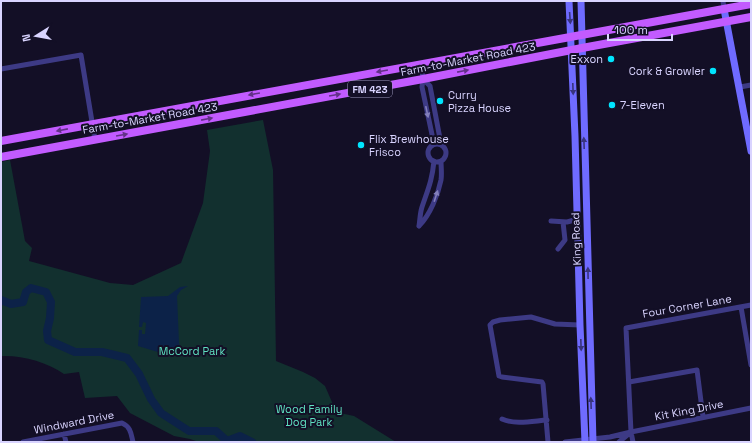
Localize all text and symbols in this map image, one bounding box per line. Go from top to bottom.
one-way arrow [566,12,573,24]
north arrow [16,16,56,56]
scale bar [608,16,672,42]
text: 100 m [614,22,648,38]
text: N [19,33,34,43]
street label: Farm-to-Market Road 423 [399,39,537,79]
place label: Exxon [571,52,603,66]
marker: Exxon [606,54,616,64]
place label: Cork & Growler [629,64,705,78]
marker: Cork & Growler [708,66,718,76]
one-way arrow [376,68,388,74]
one-way arrow [457,68,469,74]
road number: FM 423 [348,81,392,97]
one-way arrow [569,83,576,95]
place label: Curry Pizza House [448,88,511,115]
one-way arrow [248,92,261,98]
one-way arrow [329,92,341,98]
marker: Curry Pizza House [435,96,445,106]
place label: 7-Eleven [620,98,665,112]
street label: Farm-to-Market Road 423 [81,99,219,137]
marker: 7-Eleven [607,100,617,110]
one-way arrow [425,105,431,118]
one-way arrow [201,116,213,122]
one-way arrow [55,127,68,133]
one-way arrow [116,131,128,137]
place label: Flix Brewhouse Frisco [369,132,449,159]
one-way arrow [581,136,587,149]
marker: Flix Brewhouse Frisco [356,140,366,150]
one-way arrow [433,189,439,201]
street label: King Road [568,212,584,266]
one-way arrow [585,266,591,279]
street label: Four Corner Lane [641,291,733,321]
one-way arrow [577,339,584,351]
park label: McCord Park [159,344,225,358]
one-way arrow [588,396,594,409]
street label: Kit King Drive [653,396,725,424]
park label: Wood Family Dog Park [276,402,342,429]
street label: Windward Drive [33,407,115,437]

